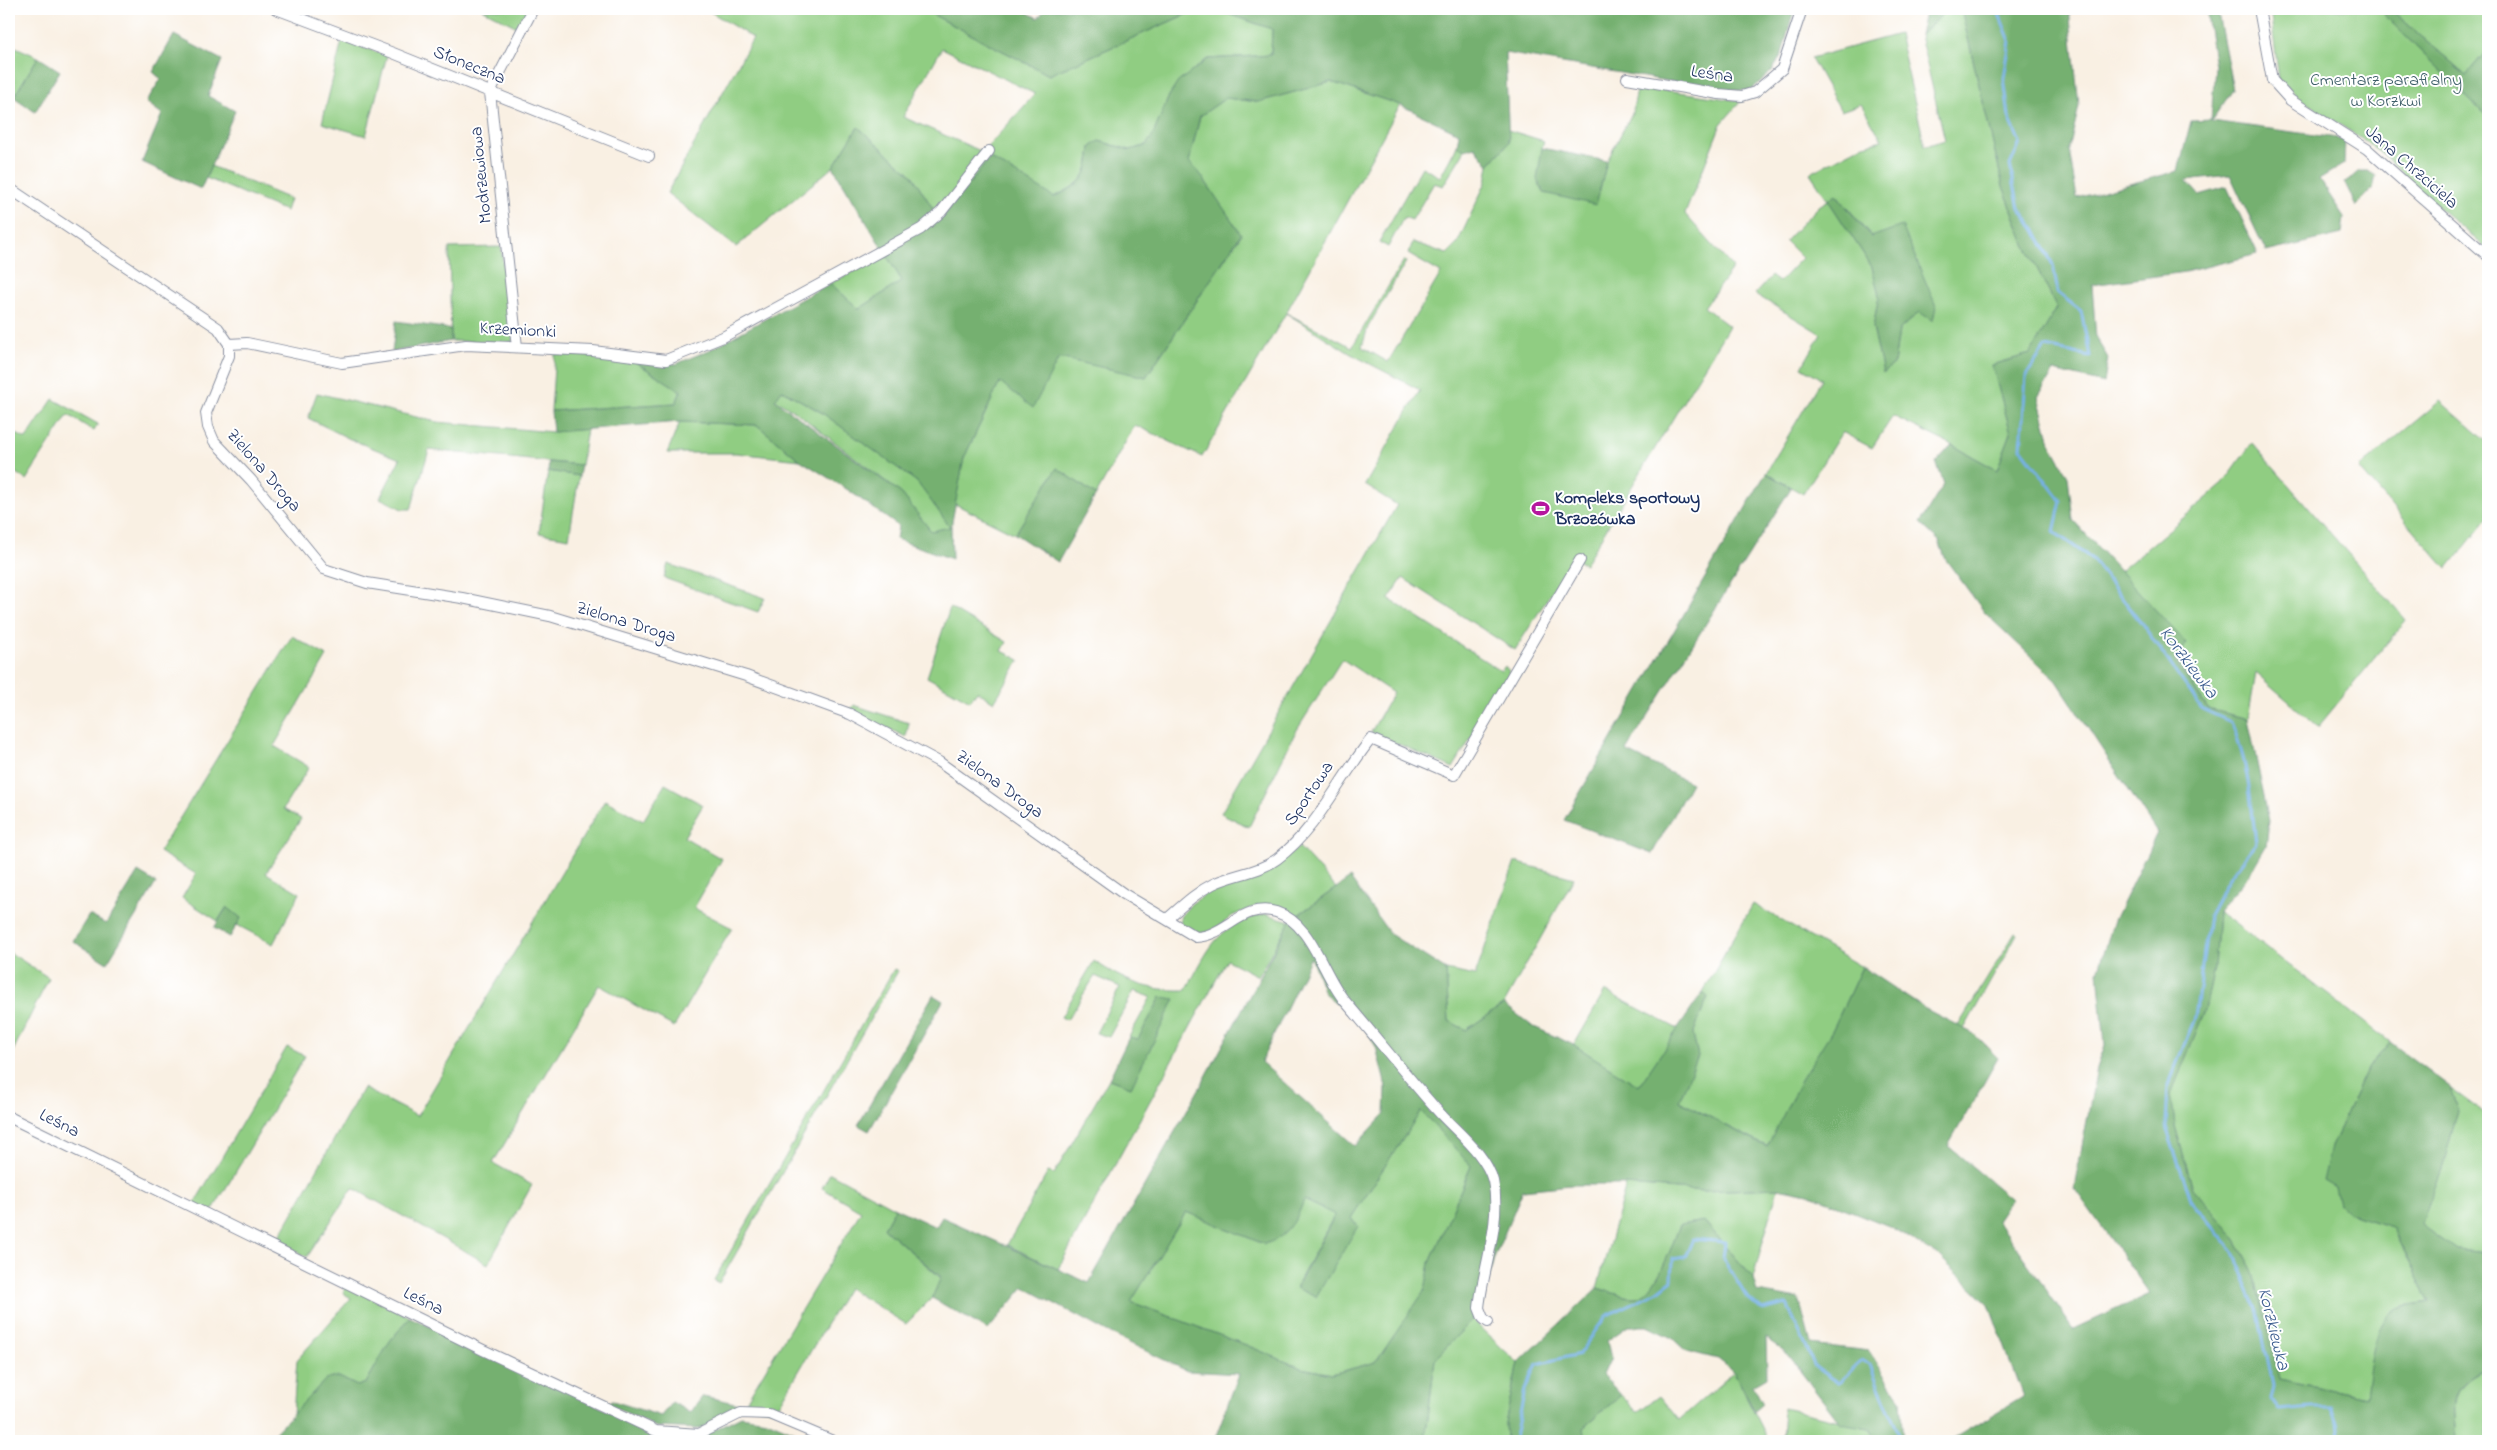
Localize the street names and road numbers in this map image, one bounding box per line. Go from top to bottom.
street label: Słoneczna [429,40,509,92]
street label: Leśna [1689,59,1735,91]
street label: Jana Chrzciciela [2359,120,2463,216]
street label: Modrzewiowa [464,125,500,225]
street label: Krzemionki [479,316,557,346]
street label: Zielona Droga [219,424,307,519]
street label: Zielona Droga [573,596,679,651]
street label: Zielona Droga [949,744,1048,827]
street label: Sportowa [1279,756,1341,832]
street label: Leśna [34,1103,84,1145]
street label: Leśna [398,1281,448,1323]

